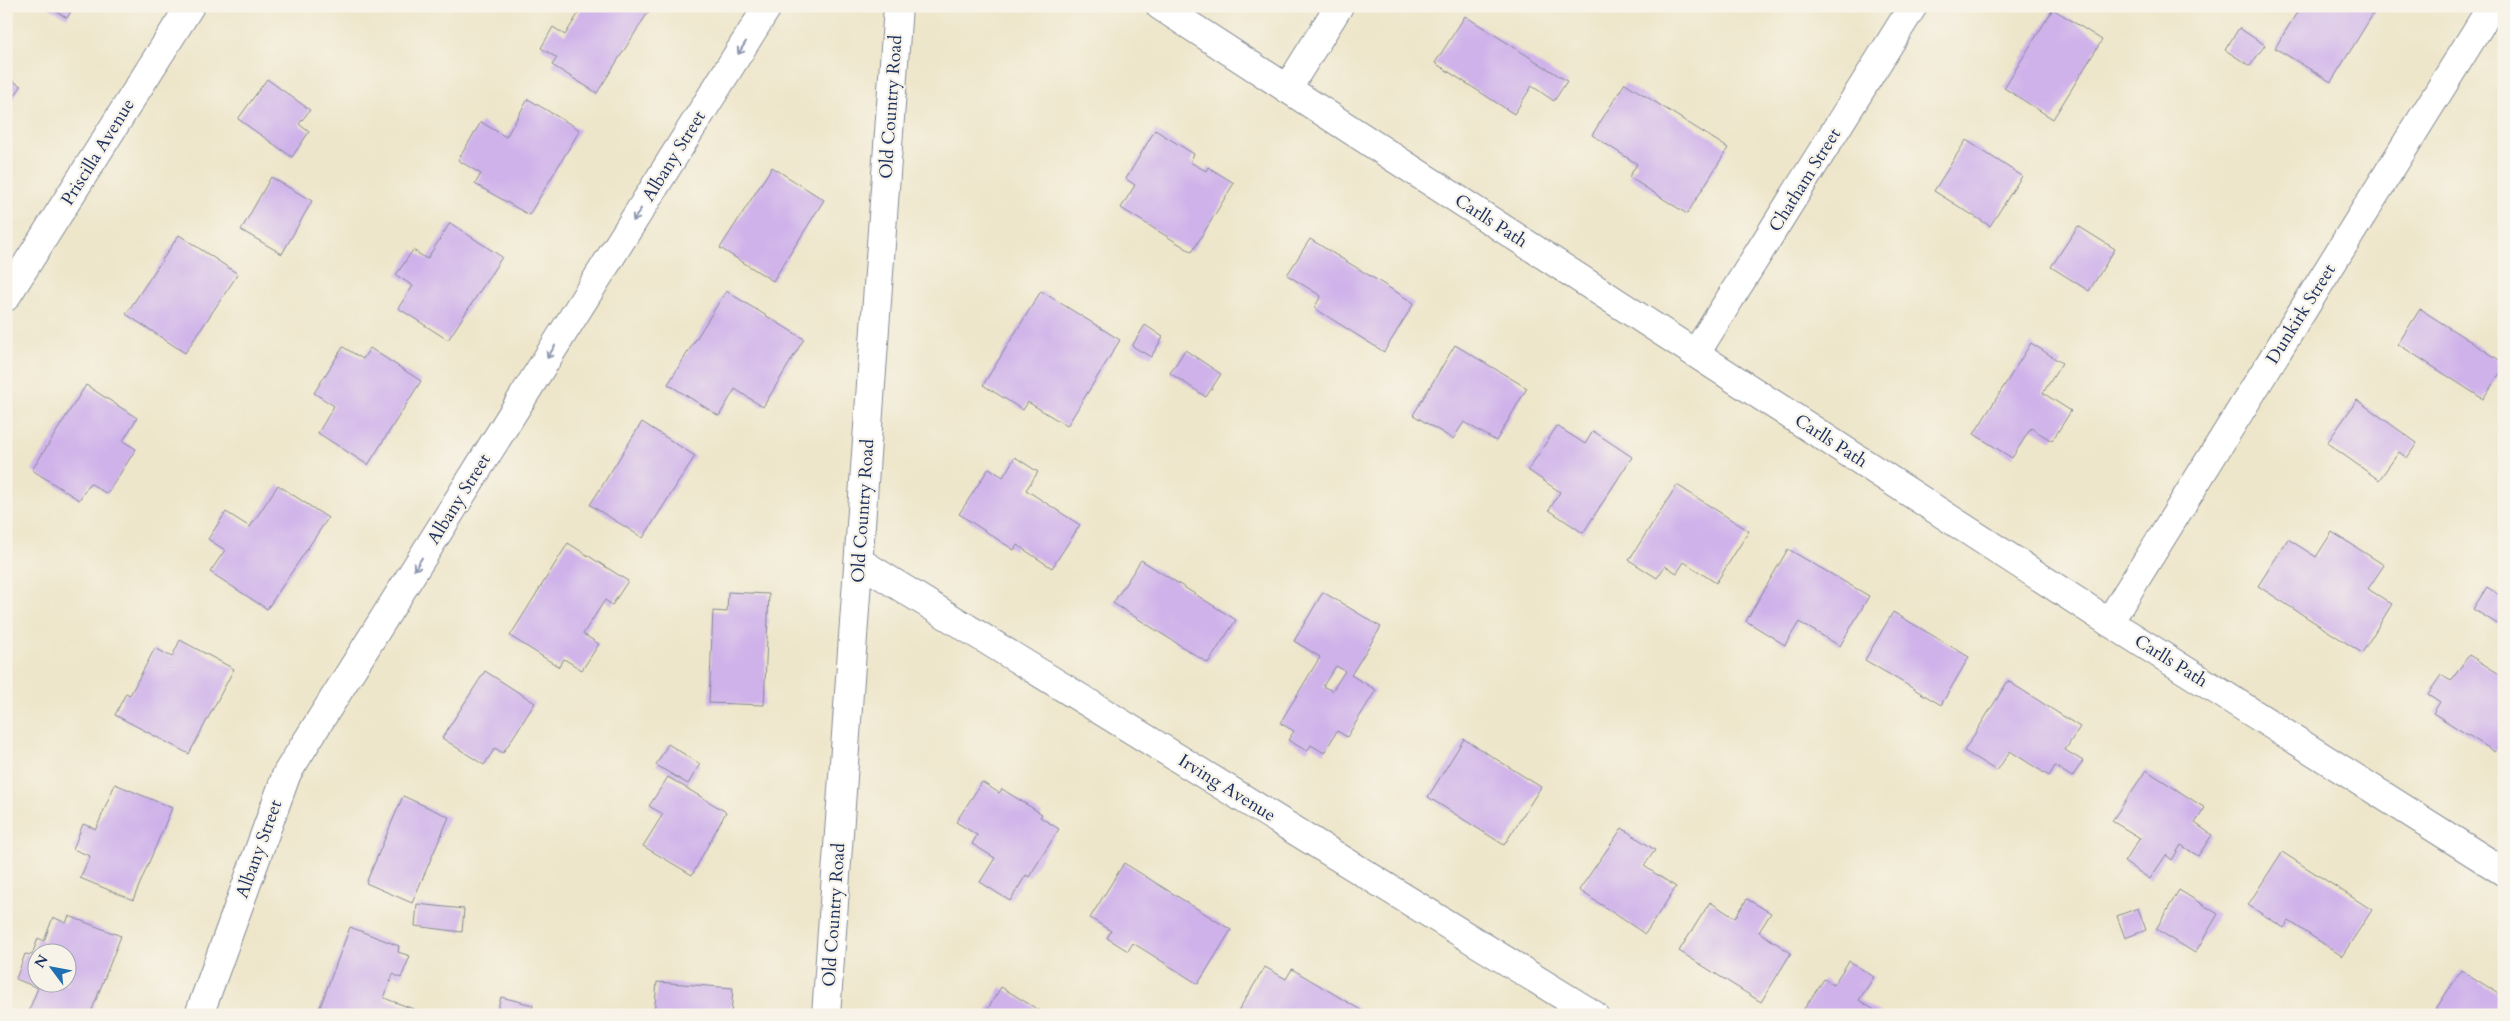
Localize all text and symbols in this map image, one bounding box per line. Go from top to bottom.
street label: Old Country Road [873,34,909,180]
one-way arrow [737,40,747,54]
street label: Priscilla Avenue [55,94,141,210]
street label: Albany Street [636,106,712,206]
street label: Chatham Street [1763,123,1847,237]
street label: Carlls Path [1450,188,1532,254]
one-way arrow [632,207,642,221]
street label: Dunkirk Street [2260,259,2342,369]
one-way arrow [545,345,555,359]
street label: Carlls Path [1790,408,1872,474]
street label: Old Country Road [845,438,881,584]
street label: Albany Street [421,449,497,549]
one-way arrow [412,557,422,571]
street label: Carlls Path [2130,629,2213,693]
street label: Irving Avenue [1174,748,1280,828]
street label: Albany Street [230,796,288,902]
street label: Old Country Road [816,842,852,988]
north arrow [28,944,78,994]
text: N [30,951,53,972]

